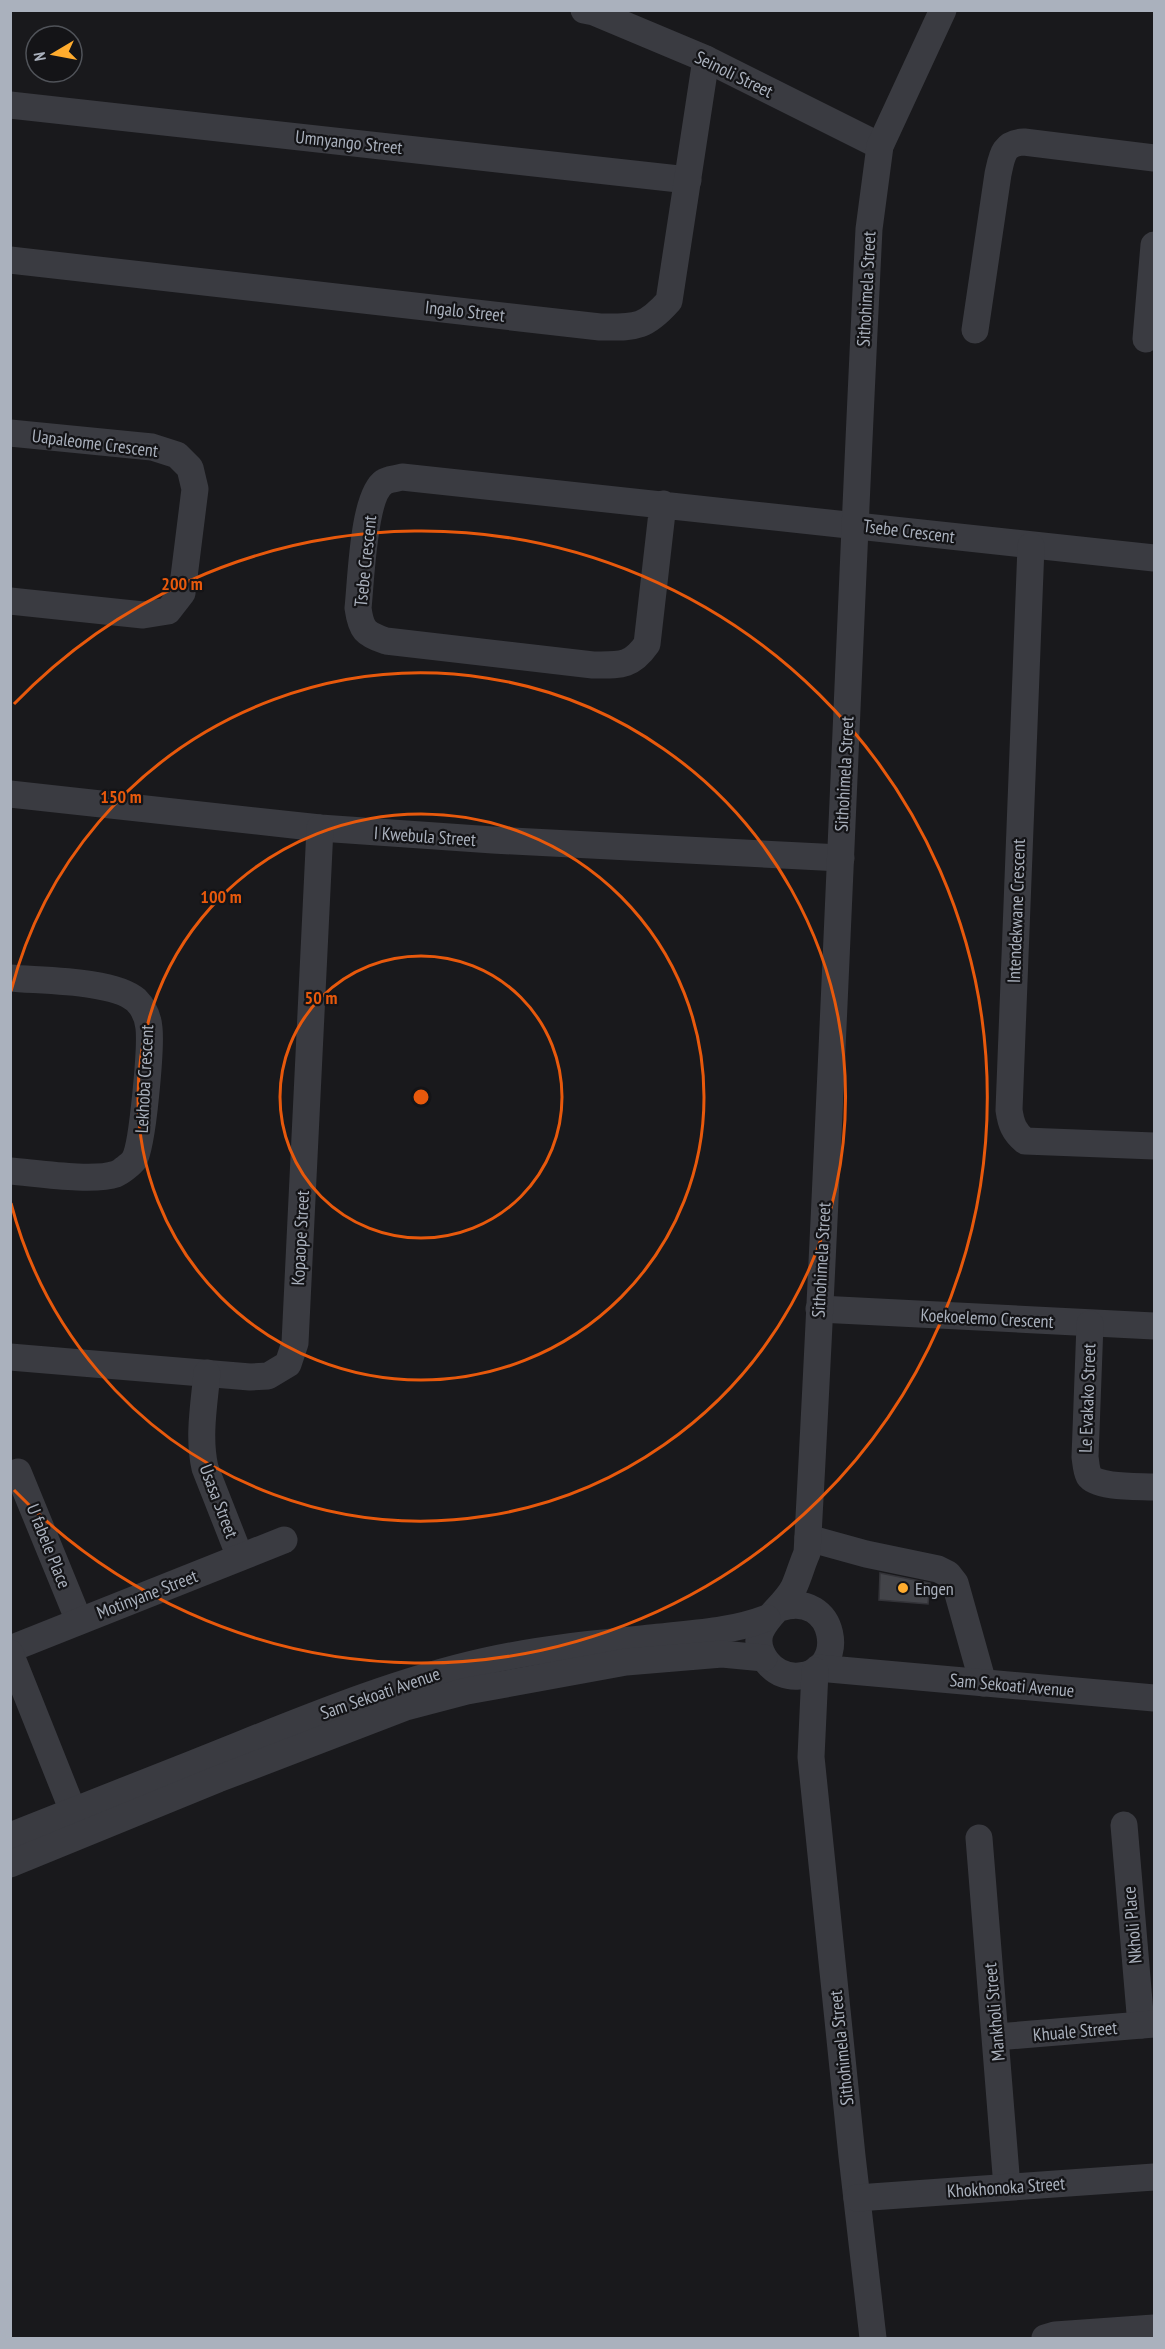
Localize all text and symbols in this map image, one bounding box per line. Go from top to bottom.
north arrow [24,24,84,84]
street label: Seinoli Street [691,45,777,103]
text: N [29,51,50,63]
street label: Umnyango Street [294,125,404,159]
street label: Sithohimela Street [851,231,881,347]
street label: Ingalo Street [424,295,506,327]
street label: Uapaleome Crescent [31,424,159,462]
street label: Tsebe Crescent [349,514,381,608]
street label: Tsebe Crescent [862,514,956,548]
text: 200 m [161,572,203,595]
street label: Sithohimela Street [829,716,859,832]
text: 150 m [100,785,142,808]
street label: I Kwebula Street [373,821,477,851]
street label: Intendekwane Crescent [1002,838,1030,983]
text: 100 m [200,885,242,908]
text: 50 m [305,986,337,1009]
street label: Lekhoba Crescent [130,1024,158,1134]
centre of rings [411,1087,431,1107]
street label: Kopaope Street [286,1190,314,1286]
street label: Sithohimela Street [806,1202,836,1318]
street label: Koekoelemo Crescent [920,1303,1054,1333]
street label: Le Evakako Street [1074,1343,1100,1453]
street label: Usasa Street [194,1461,244,1541]
street label: U fabele Place [22,1501,76,1591]
street label: Motinyane Street [93,1564,201,1624]
place label: Engen [915,1577,954,1600]
marker: Engen [896,1581,910,1595]
street label: Sam Sekoati Avenue [317,1662,443,1724]
street label: Sam Sekoati Avenue [949,1668,1075,1702]
street label: Nkholi Place [1117,1885,1147,1965]
street label: Mankholi Street [978,1962,1010,2062]
street label: Sithohimela Street [824,1989,858,2107]
street label: Khuale Street [1032,2016,1118,2046]
street label: Khokhonoka Street [946,2171,1066,2203]

